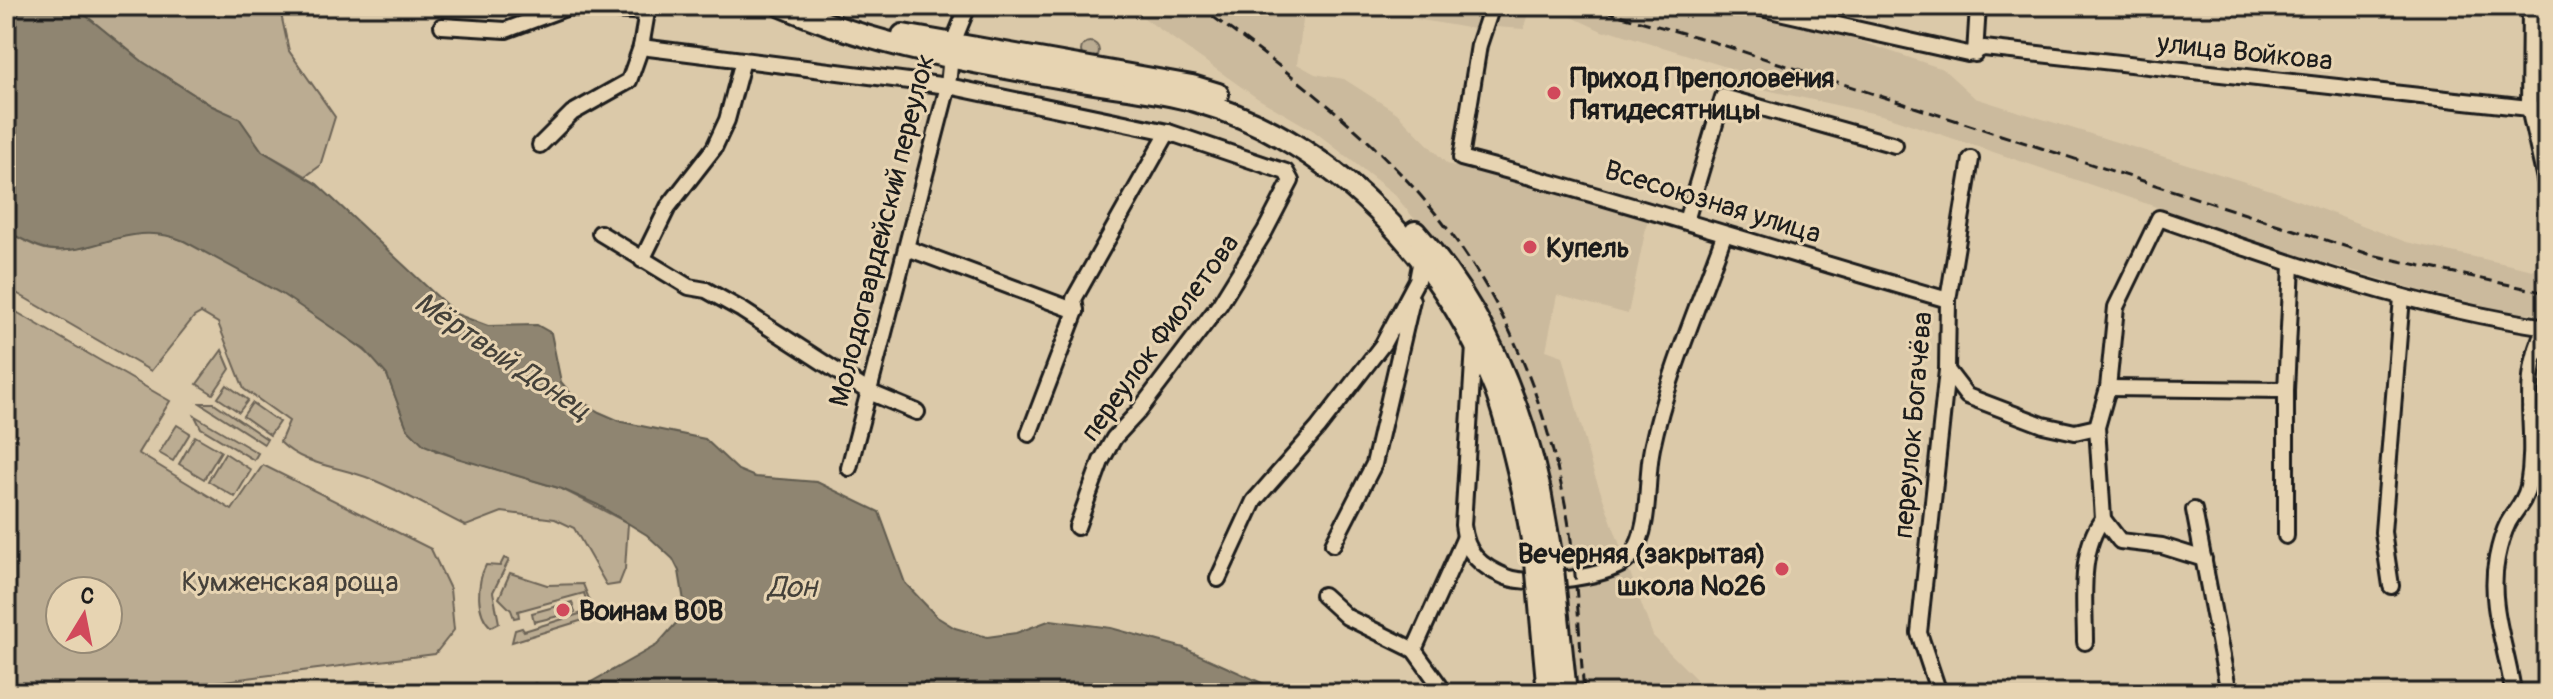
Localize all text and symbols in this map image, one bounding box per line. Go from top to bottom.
street label: улица Войкова [2154,26,2334,79]
street label: Молодогвардейский переулок [822,50,943,410]
place label: Приход Преполовения Пятидесятницы [1570,61,1834,128]
marker: Приход Преполовения Пятидесятницы [1545,84,1563,102]
street label: Всесоюзная улица [1600,153,1825,252]
street label: переулок Фиолетова [1073,227,1247,448]
place label: Купель [1546,231,1630,266]
marker: Купель [1521,238,1539,256]
water label: Мёртвый Донец [408,284,598,429]
street label: переулок Богачёва [1886,310,1941,540]
place label: Вечерняя (закрытая) школа №26 [1518,537,1766,604]
marker: Вечерняя (закрытая) школа №26 [1773,560,1791,578]
park label: Кумженская роща [181,565,399,600]
water label: Дон [765,569,820,606]
north arrow [44,575,124,655]
text: С [78,581,97,611]
place label: Воинам ВОВ [579,594,723,629]
marker: Воинам ВОВ [554,601,572,619]

